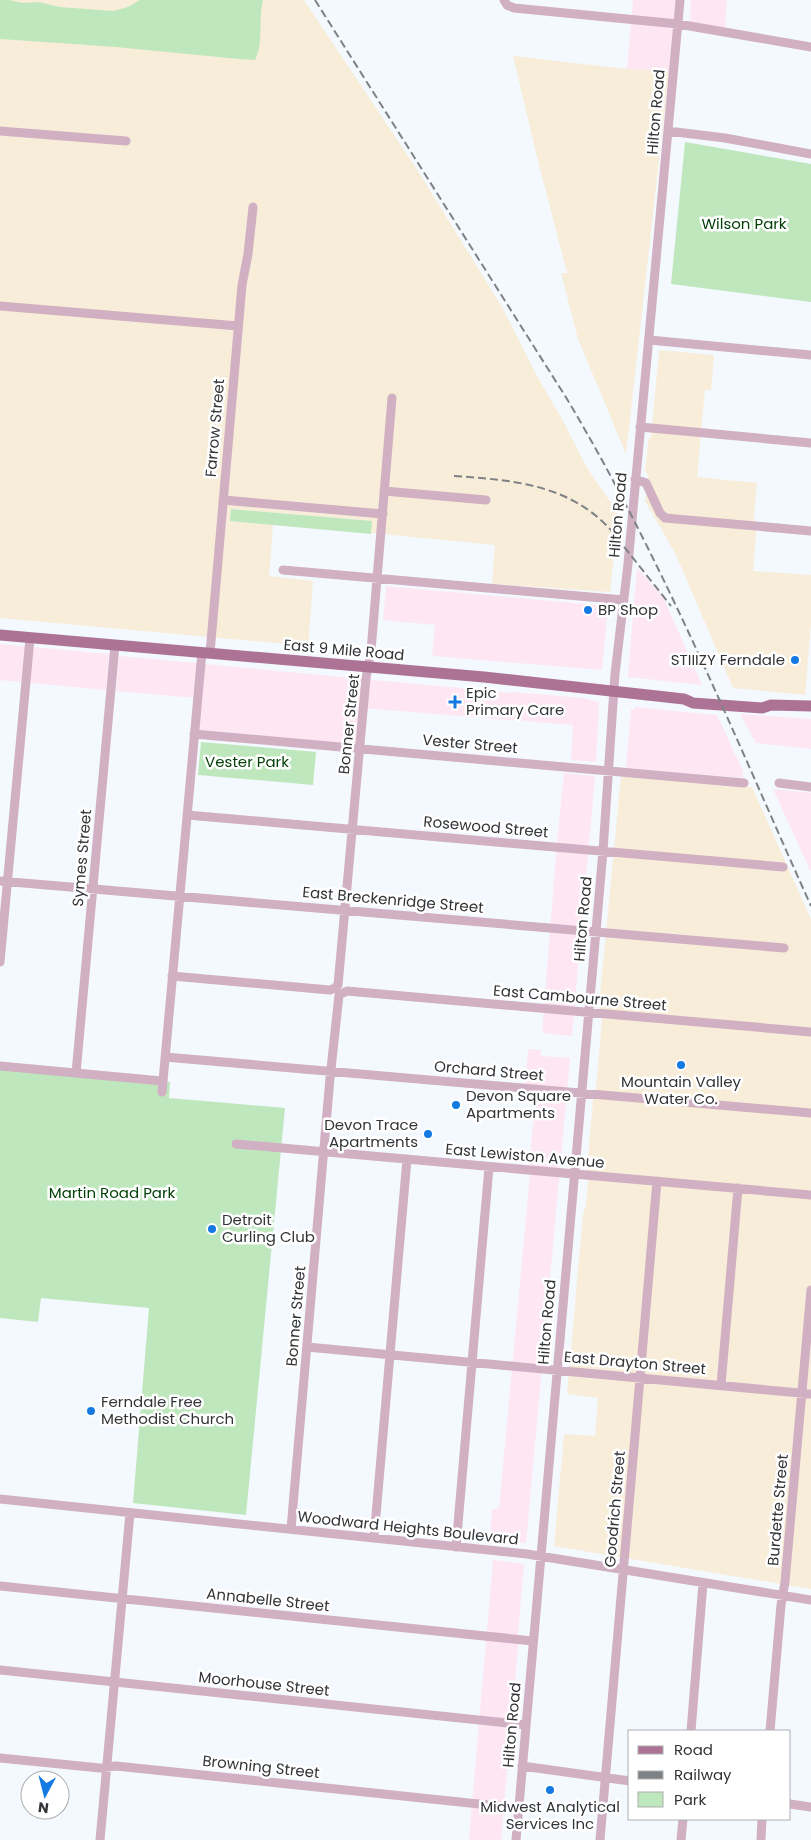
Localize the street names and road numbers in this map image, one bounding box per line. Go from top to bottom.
street label: Hilton Road [641,68,670,155]
street label: Farrow Street [200,378,229,478]
street label: Hilton Road [603,471,632,558]
street label: East 9 Mile Road [283,634,405,665]
street label: Bonner Street [333,673,364,775]
street label: Vester Street [422,729,519,758]
street label: Symes Street [67,808,96,908]
street label: Rosewood Street [423,811,549,842]
street label: Hilton Road [568,875,597,962]
street label: East Breckenridge Street [302,881,484,918]
street label: East Cambourne Street [492,979,668,1016]
street label: Orchard Street [433,1055,545,1086]
street label: East Lewiston Avenue [445,1138,606,1173]
street label: Bonner Street [281,1265,310,1367]
street label: Hilton Road [532,1278,561,1365]
street label: East Drayton Street [563,1346,707,1379]
street label: Goodrich Street [599,1450,630,1568]
street label: Burdette Street [762,1453,793,1567]
street label: Woodward Heights Boulevard [296,1505,520,1550]
street label: Annabelle Street [206,1583,331,1616]
street label: Moorhouse Street [198,1666,331,1701]
street label: Hilton Road [497,1681,526,1768]
street label: Browning Street [201,1750,321,1783]

